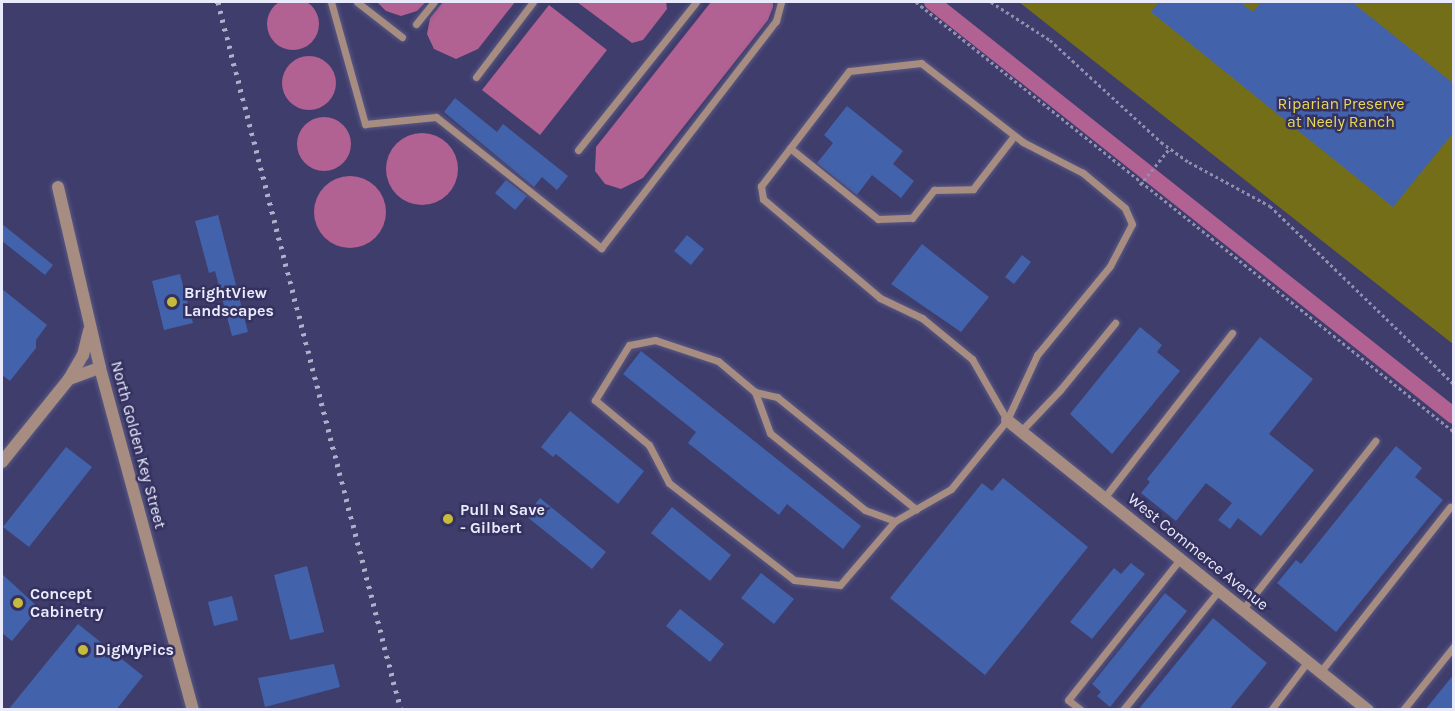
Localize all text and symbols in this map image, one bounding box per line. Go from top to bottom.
park label: Riparian Preserve at Neely Ranch [1277,94,1405,132]
place label: BrightView Landscapes [184,283,274,321]
marker: BrightView Landscapes [165,295,179,309]
street label: North Golden Key Street [106,359,170,531]
street label: West Commerce Avenue [1124,489,1272,615]
place label: Pull N Save - Gilbert [460,500,545,538]
marker: Pull N Save - Gilbert [441,512,455,526]
place label: Concept Cabinetry [30,584,104,622]
marker: Concept Cabinetry [11,596,25,610]
place label: DigMyPics [95,640,174,660]
marker: DigMyPics [76,643,90,657]

